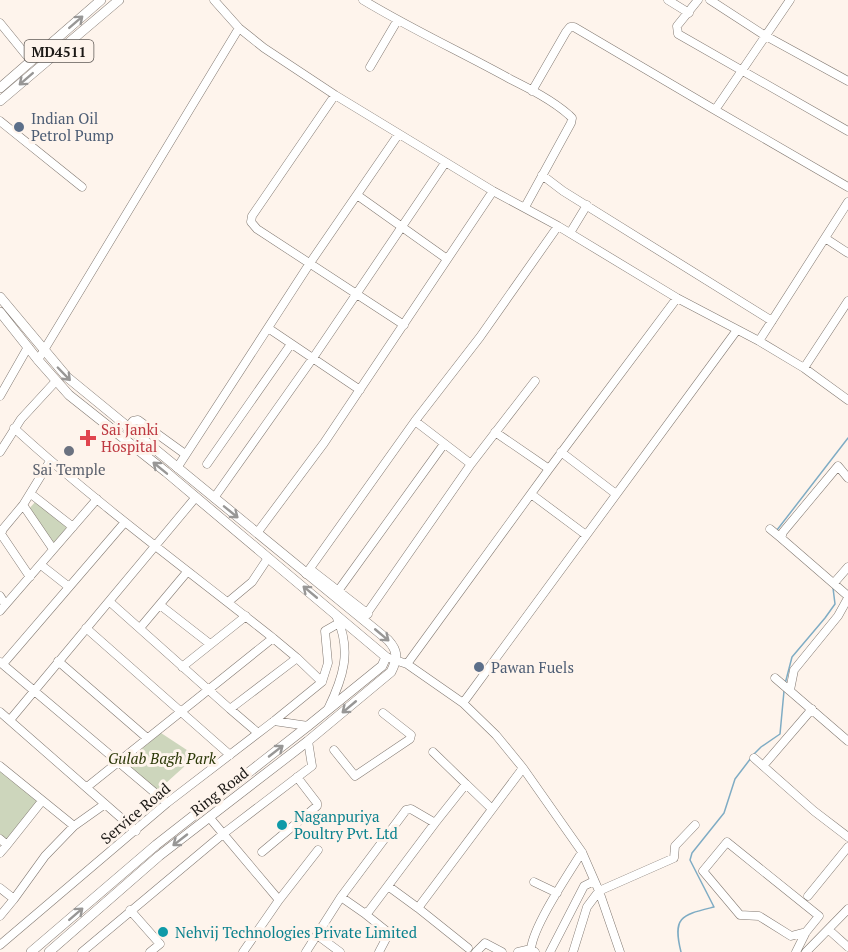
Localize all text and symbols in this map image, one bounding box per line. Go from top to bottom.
one-way arrow [68,15,83,29]
road number: MD4511 [25,40,94,62]
one-way arrow [19,72,34,86]
place label: Indian Oil Petrol Pump [31,108,114,145]
marker: Indian Oil Petrol Pump [12,120,26,134]
one-way arrow [57,366,71,381]
place label: Sai Janki Hospital [101,419,159,456]
marker: Sai Janki Hospital [79,429,97,447]
marker: Sai Temple [62,444,76,458]
place label: Sai Temple [32,459,106,479]
one-way arrow [152,461,168,474]
one-way arrow [223,505,239,518]
one-way arrow [303,585,318,599]
one-way arrow [374,628,389,642]
place label: Pawan Fuels [491,657,574,677]
marker: Pawan Fuels [472,660,486,674]
one-way arrow [341,700,357,713]
one-way arrow [268,745,284,758]
park label: Gulab Bagh Park [108,748,217,768]
street label: Ring Road [186,762,252,820]
street label: Service Road [96,778,174,848]
place label: Naganpuriya Poultry Pvt. Ltd [294,806,398,843]
marker: Naganpuriya Poultry Pvt. Ltd [275,818,289,832]
one-way arrow [172,834,188,847]
one-way arrow [68,907,83,921]
place label: Nehvij Technologies Private Limited [175,922,417,942]
marker: Nehvij Technologies Private Limited [156,925,170,939]

